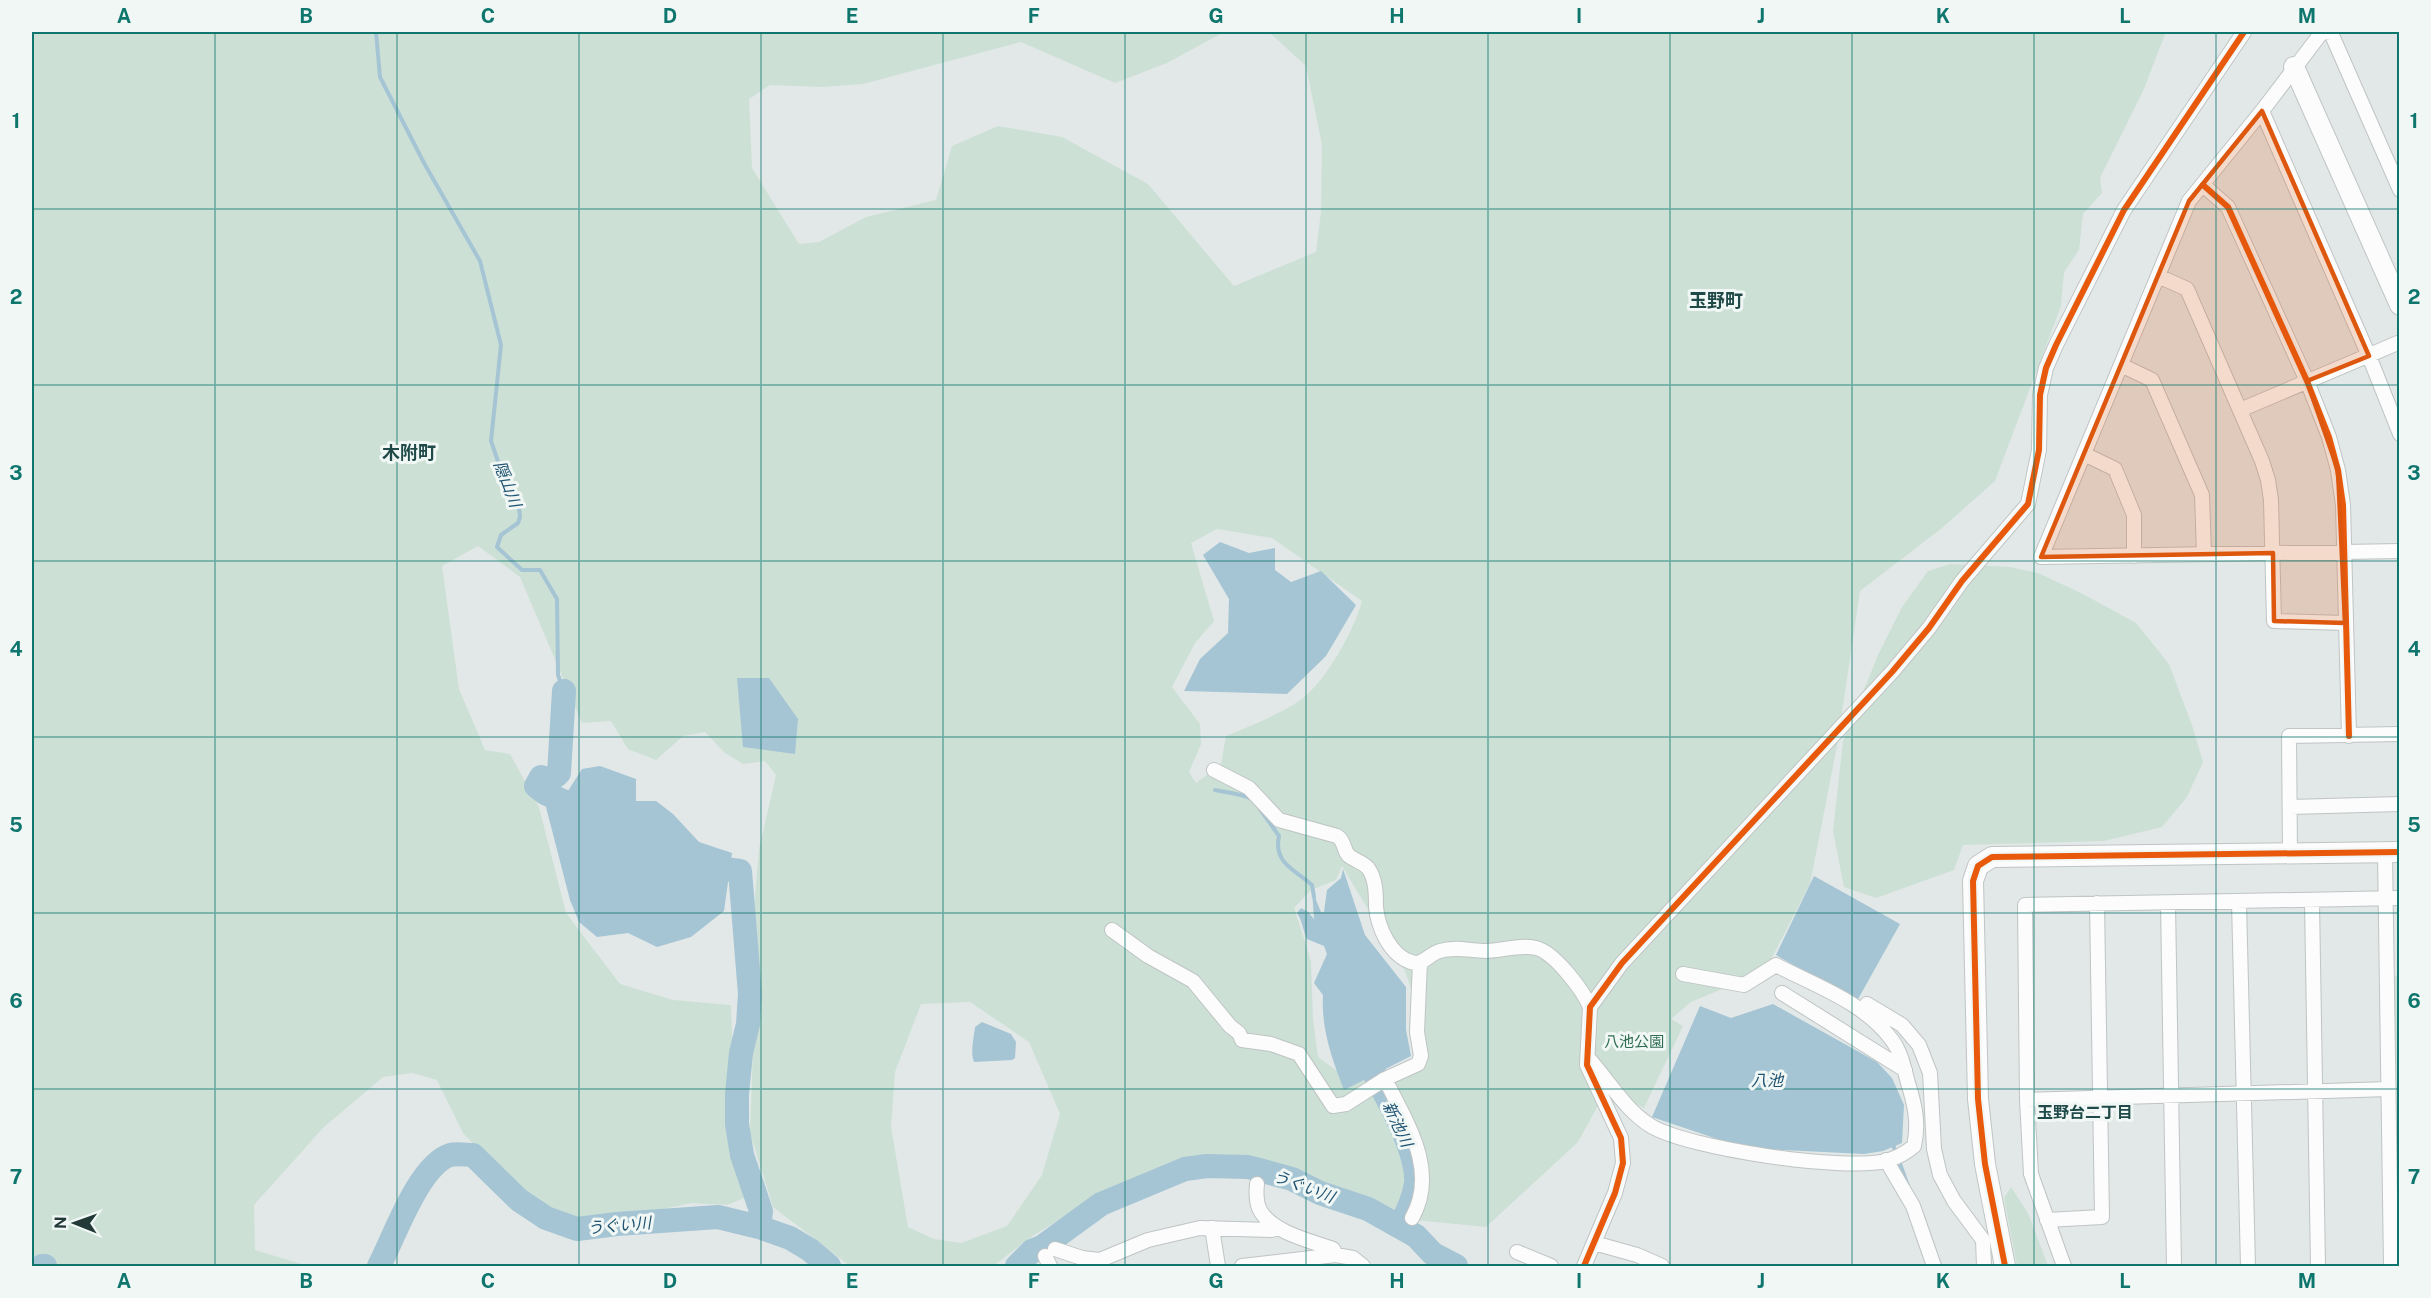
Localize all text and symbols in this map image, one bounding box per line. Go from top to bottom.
text: A [117,4,131,28]
text: B [299,4,313,28]
text: C [481,4,495,28]
text: D [663,4,677,28]
text: E [846,4,858,28]
text: F [1028,4,1040,28]
text: G [1208,4,1224,28]
text: H [1389,4,1405,28]
text: I [1576,4,1582,28]
text: J [1757,4,1765,28]
text: K [1936,4,1950,28]
text: L [2119,4,2131,28]
text: M [2298,4,2316,28]
text: 1 [12,109,20,133]
text: 1 [2410,109,2418,133]
text: 2 [10,285,22,309]
text: 2 [2408,285,2420,309]
district label: 玉野町 [1689,290,1743,311]
district label: 木附町 [382,442,436,463]
water label: 隠山川 [490,458,526,512]
text: 3 [9,461,23,485]
text: 3 [2407,461,2421,485]
text: 4 [9,637,23,661]
text: 4 [2407,637,2421,661]
text: 5 [9,813,23,837]
text: 5 [2407,813,2421,837]
text: 6 [9,989,23,1013]
text: 6 [2407,989,2421,1013]
park label: 八池公園 [1604,1033,1664,1050]
water label: 八池 [1751,1071,1785,1090]
water label: 新池川 [1379,1098,1417,1152]
district label: 玉野台二丁目 [2037,1103,2133,1122]
text: 7 [10,1165,22,1189]
text: 7 [2408,1165,2420,1189]
water label: うぐい川 [1271,1166,1339,1208]
north arrow [45,1193,105,1253]
water label: うぐい川 [586,1213,654,1238]
text: N [51,1216,70,1229]
text: A [117,1269,131,1293]
text: B [299,1269,313,1293]
text: C [481,1269,495,1293]
text: D [663,1269,677,1293]
text: E [846,1269,858,1293]
text: F [1028,1269,1040,1293]
text: G [1208,1269,1224,1293]
text: H [1389,1269,1405,1293]
text: I [1576,1269,1582,1293]
text: J [1757,1269,1765,1293]
text: K [1936,1269,1950,1293]
text: L [2119,1269,2131,1293]
text: M [2298,1269,2316,1293]

